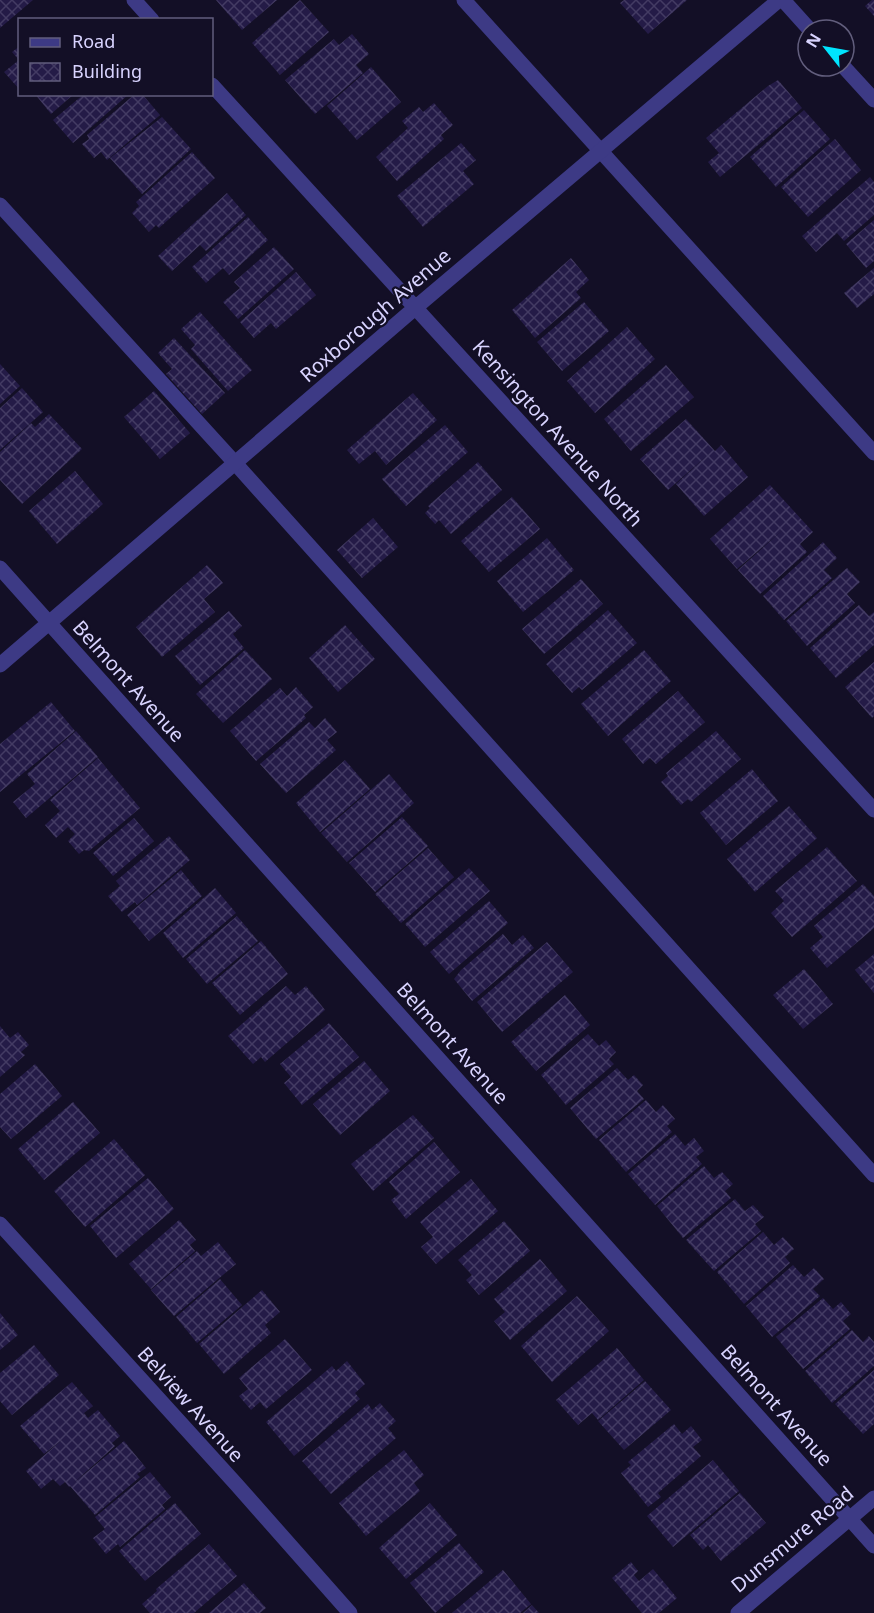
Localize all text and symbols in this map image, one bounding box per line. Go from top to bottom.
legend [18,18,213,96]
north arrow [796,18,856,78]
text: Road [72,29,115,53]
text: N [800,29,826,52]
text: Building [72,59,142,83]
street label: Roxborough Avenue [294,242,456,388]
street label: Kensington Avenue North [467,334,649,532]
street label: Belmont Avenue [67,614,191,748]
street label: Belmont Avenue [391,976,515,1110]
street label: Belmont Avenue [715,1338,839,1472]
street label: Belview Avenue [132,1340,250,1468]
street label: Dunsmure Road [725,1480,859,1598]

